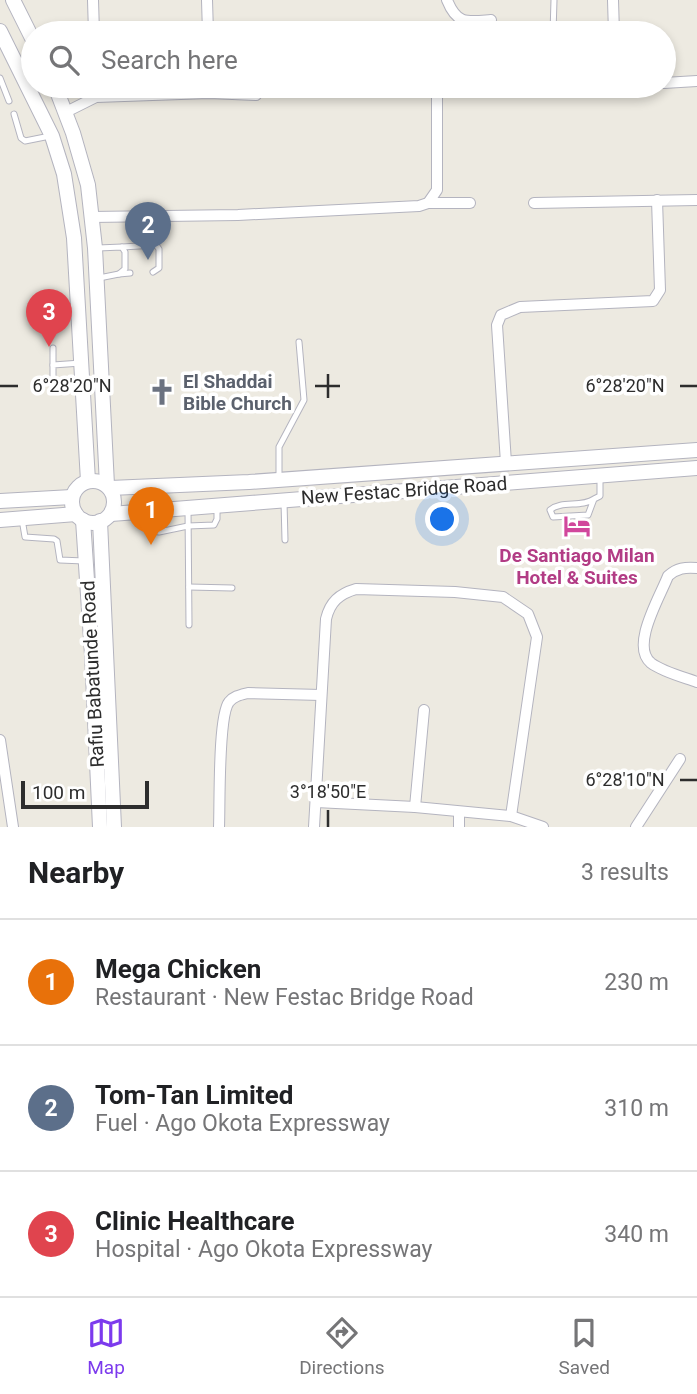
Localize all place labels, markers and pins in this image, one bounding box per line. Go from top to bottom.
pin: 2 [125,202,171,260]
pin: 3 [26,289,72,347]
place label: El Shaddai Bible Church [183,370,292,415]
church icon: El Shaddai Bible Church [147,377,177,407]
pin: 1 [128,487,174,545]
hotel icon: De Santiago Milan Hotel & Suites [562,511,592,541]
place label: De Santiago Milan Hotel & Suites [499,544,655,589]

